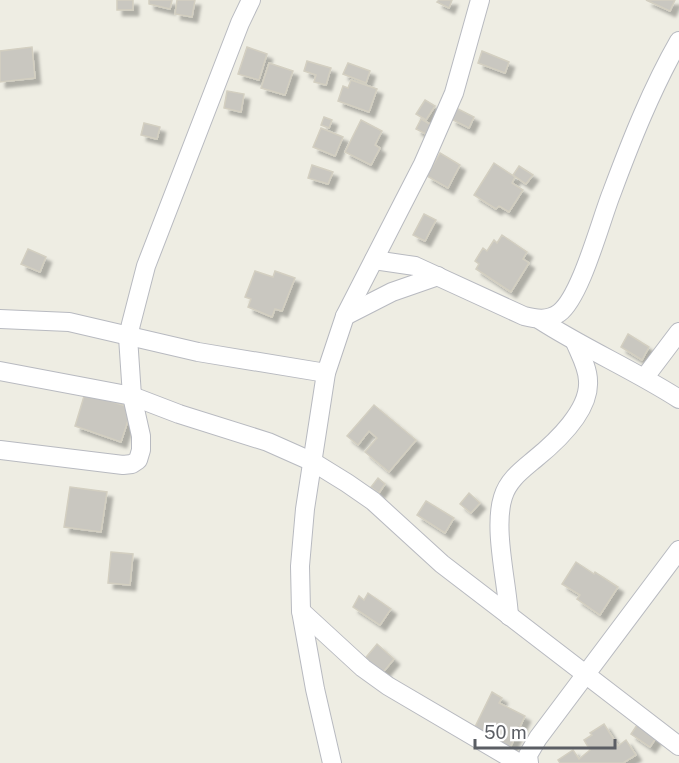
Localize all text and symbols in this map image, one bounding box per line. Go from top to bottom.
scale bar [475,712,614,750]
text: 50 m [484,722,527,743]

